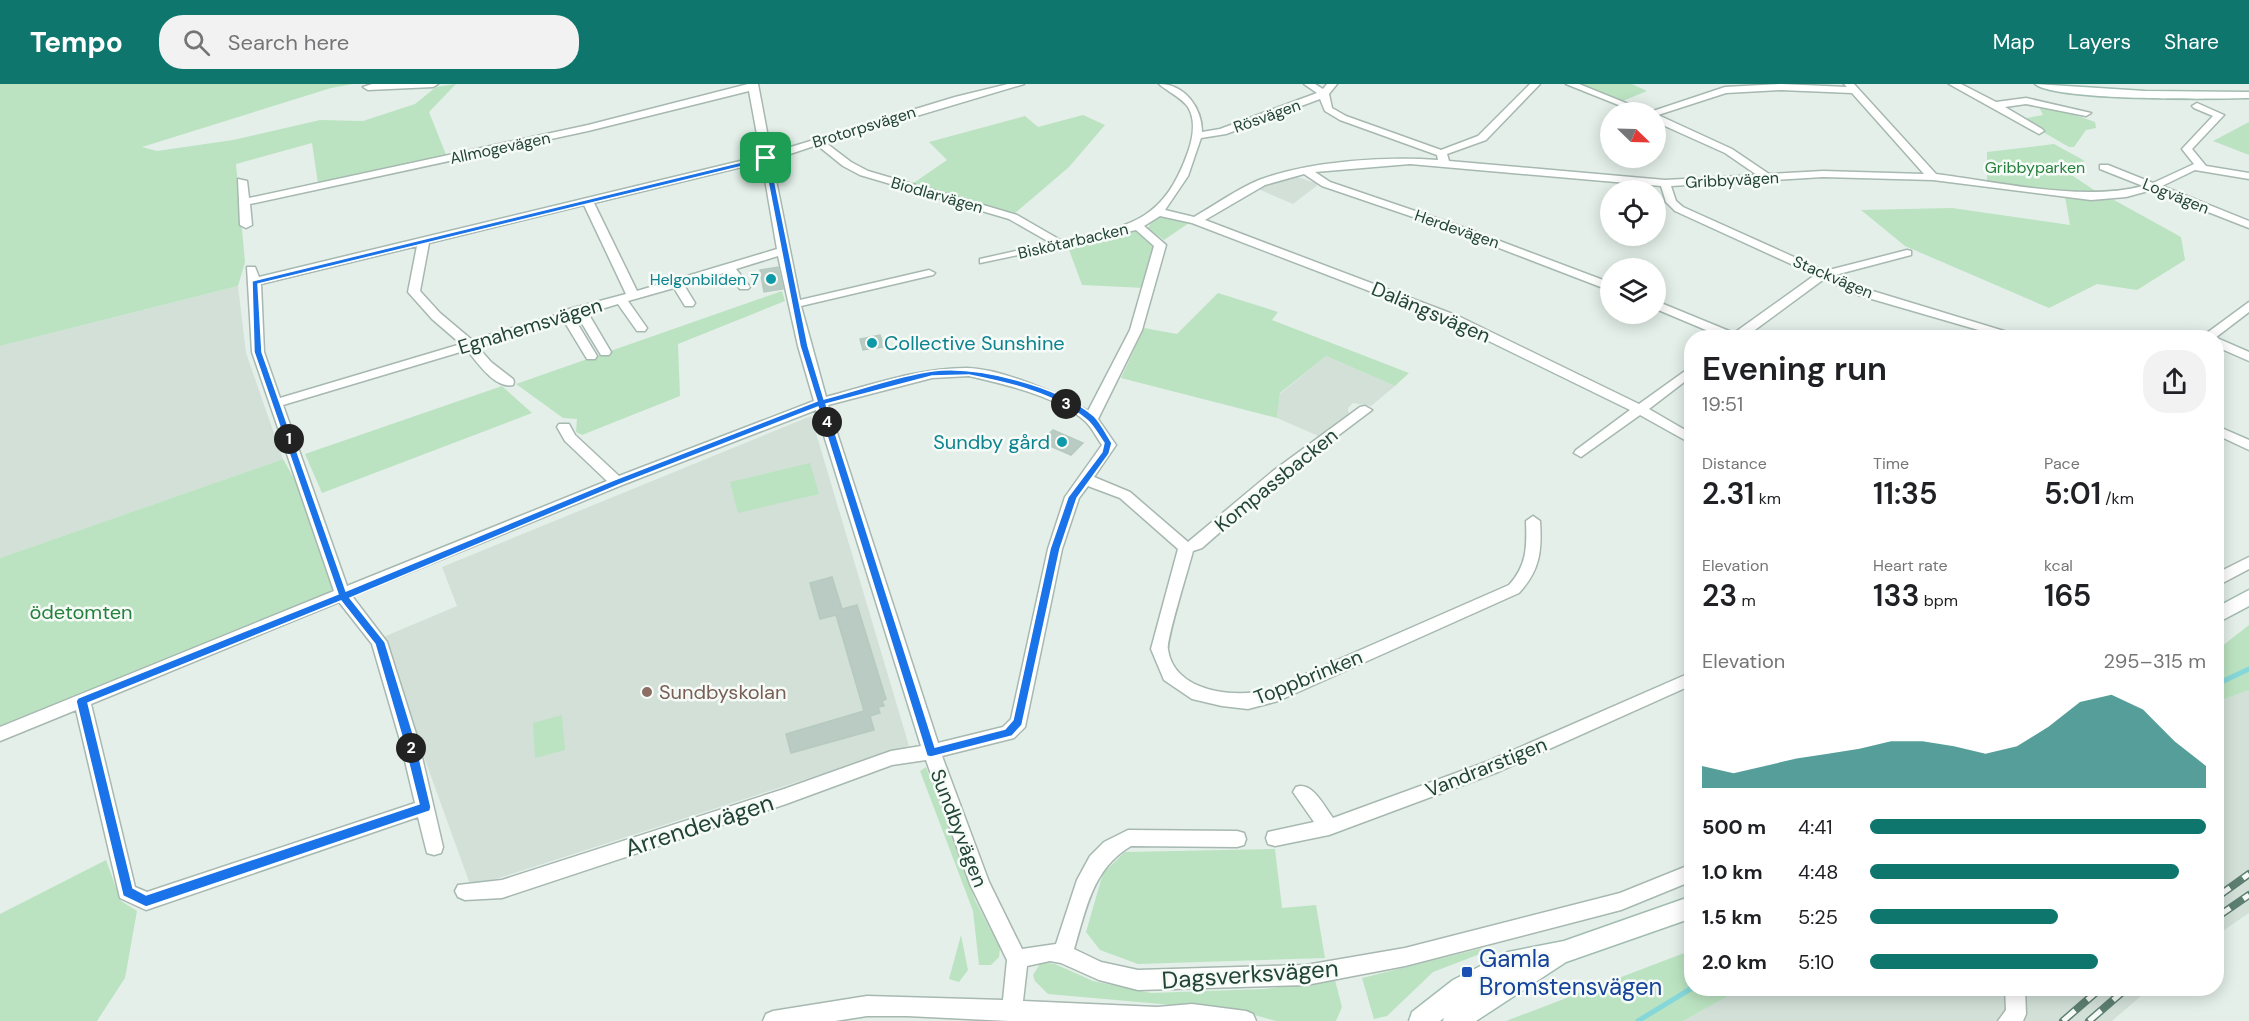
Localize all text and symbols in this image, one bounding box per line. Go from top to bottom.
search box [159,15,579,69]
text: Tempo [30,24,123,61]
icon: search [180,26,213,59]
text: Search here [228,28,349,57]
text: Map [1993,28,2035,56]
text: Layers [2068,28,2131,56]
text: Share [2164,28,2219,56]
street label: Rösvägen [1231,94,1303,138]
street label: Brotorpsvägen [810,101,918,153]
north arrow [1600,102,1666,168]
map controls [1600,102,1666,324]
street label: Allmogevägen [448,127,552,169]
pin [740,132,791,183]
icon: arrive [749,141,782,174]
park label: Gribbyparken [1985,157,2085,178]
street label: Gribbyvägen [1685,167,1779,193]
street label: Biodlarvägen [889,172,985,218]
street label: Logvägen [2140,173,2212,219]
button: locate [1600,180,1666,246]
street label: Herdevägen [1412,205,1502,253]
street label: Biskötarbacken [1016,218,1130,264]
street label: Stackvägen [1790,251,1876,303]
button: layers [1600,258,1666,324]
place label: Helgonbilden 7 [650,269,759,290]
marker: Helgonbilden 7 [764,272,778,286]
street label: Dalängsvägen [1368,275,1494,349]
street label: Egnahemsvägen [455,292,605,360]
place label: Collective Sunshine [884,330,1065,356]
marker: Collective Sunshine [865,336,879,350]
text: Evening run [1702,347,1887,390]
button: share [2143,350,2206,413]
pin: 3 [1051,389,1081,419]
text: 19:51 [1702,391,1743,417]
text: 3 [1061,393,1071,414]
pin: 4 [812,407,842,437]
text: 4 [822,411,832,432]
street label: Kompassbacken [1209,422,1343,538]
pin: 1 [274,424,304,454]
text: 1 [286,428,292,449]
place label: Sundby gård [933,429,1050,455]
marker: Sundby gård [1055,435,1069,449]
text: Distance [1702,453,1767,474]
text: Time [1873,453,1909,474]
text: Pace [2044,453,2080,474]
text: 2.31 [1702,474,1755,513]
text: 11:35 [1873,474,1938,513]
text: 5:01 [2044,474,2101,513]
text: km [1755,488,1781,509]
text: /km [2101,488,2134,509]
text: Elevation [1702,555,1769,576]
text: Heart rate [1873,555,1948,576]
text: kcal [2044,555,2073,576]
text: 23 [1702,576,1737,615]
text: 133 [1873,576,1919,615]
text: 165 [2044,576,2091,615]
text: m [1737,590,1756,611]
text: bpm [1919,590,1958,611]
park label: ödetomten [29,599,133,625]
street label: Toppbrinken [1250,643,1366,711]
text: Elevation [1702,648,1785,674]
text: 295–315 m [2103,648,2206,674]
place label: Sundbyskolan [659,679,786,705]
marker: Sundbyskolan [640,685,654,699]
street label: Vandrarstigen [1421,731,1551,803]
pin: 2 [396,733,426,763]
text: 2 [406,737,416,758]
street label: Sundbyvägen [925,765,993,891]
street label: Arrendevägen [621,786,777,864]
text: 500 m [1702,814,1766,840]
text: 4:41 [1798,814,1833,840]
text: 1.0 km [1702,859,1763,885]
text: 4:48 [1798,859,1838,885]
text: 1.5 km [1702,904,1762,930]
text: 5:25 [1798,904,1838,930]
place label: Gamla Bromstensvägen [1479,943,1662,1002]
text: 2.0 km [1702,949,1767,975]
text: 5:10 [1798,949,1834,975]
street label: Dagsverksvägen [1161,952,1339,996]
marker: Gamla Bromstensvägen [1460,965,1474,979]

